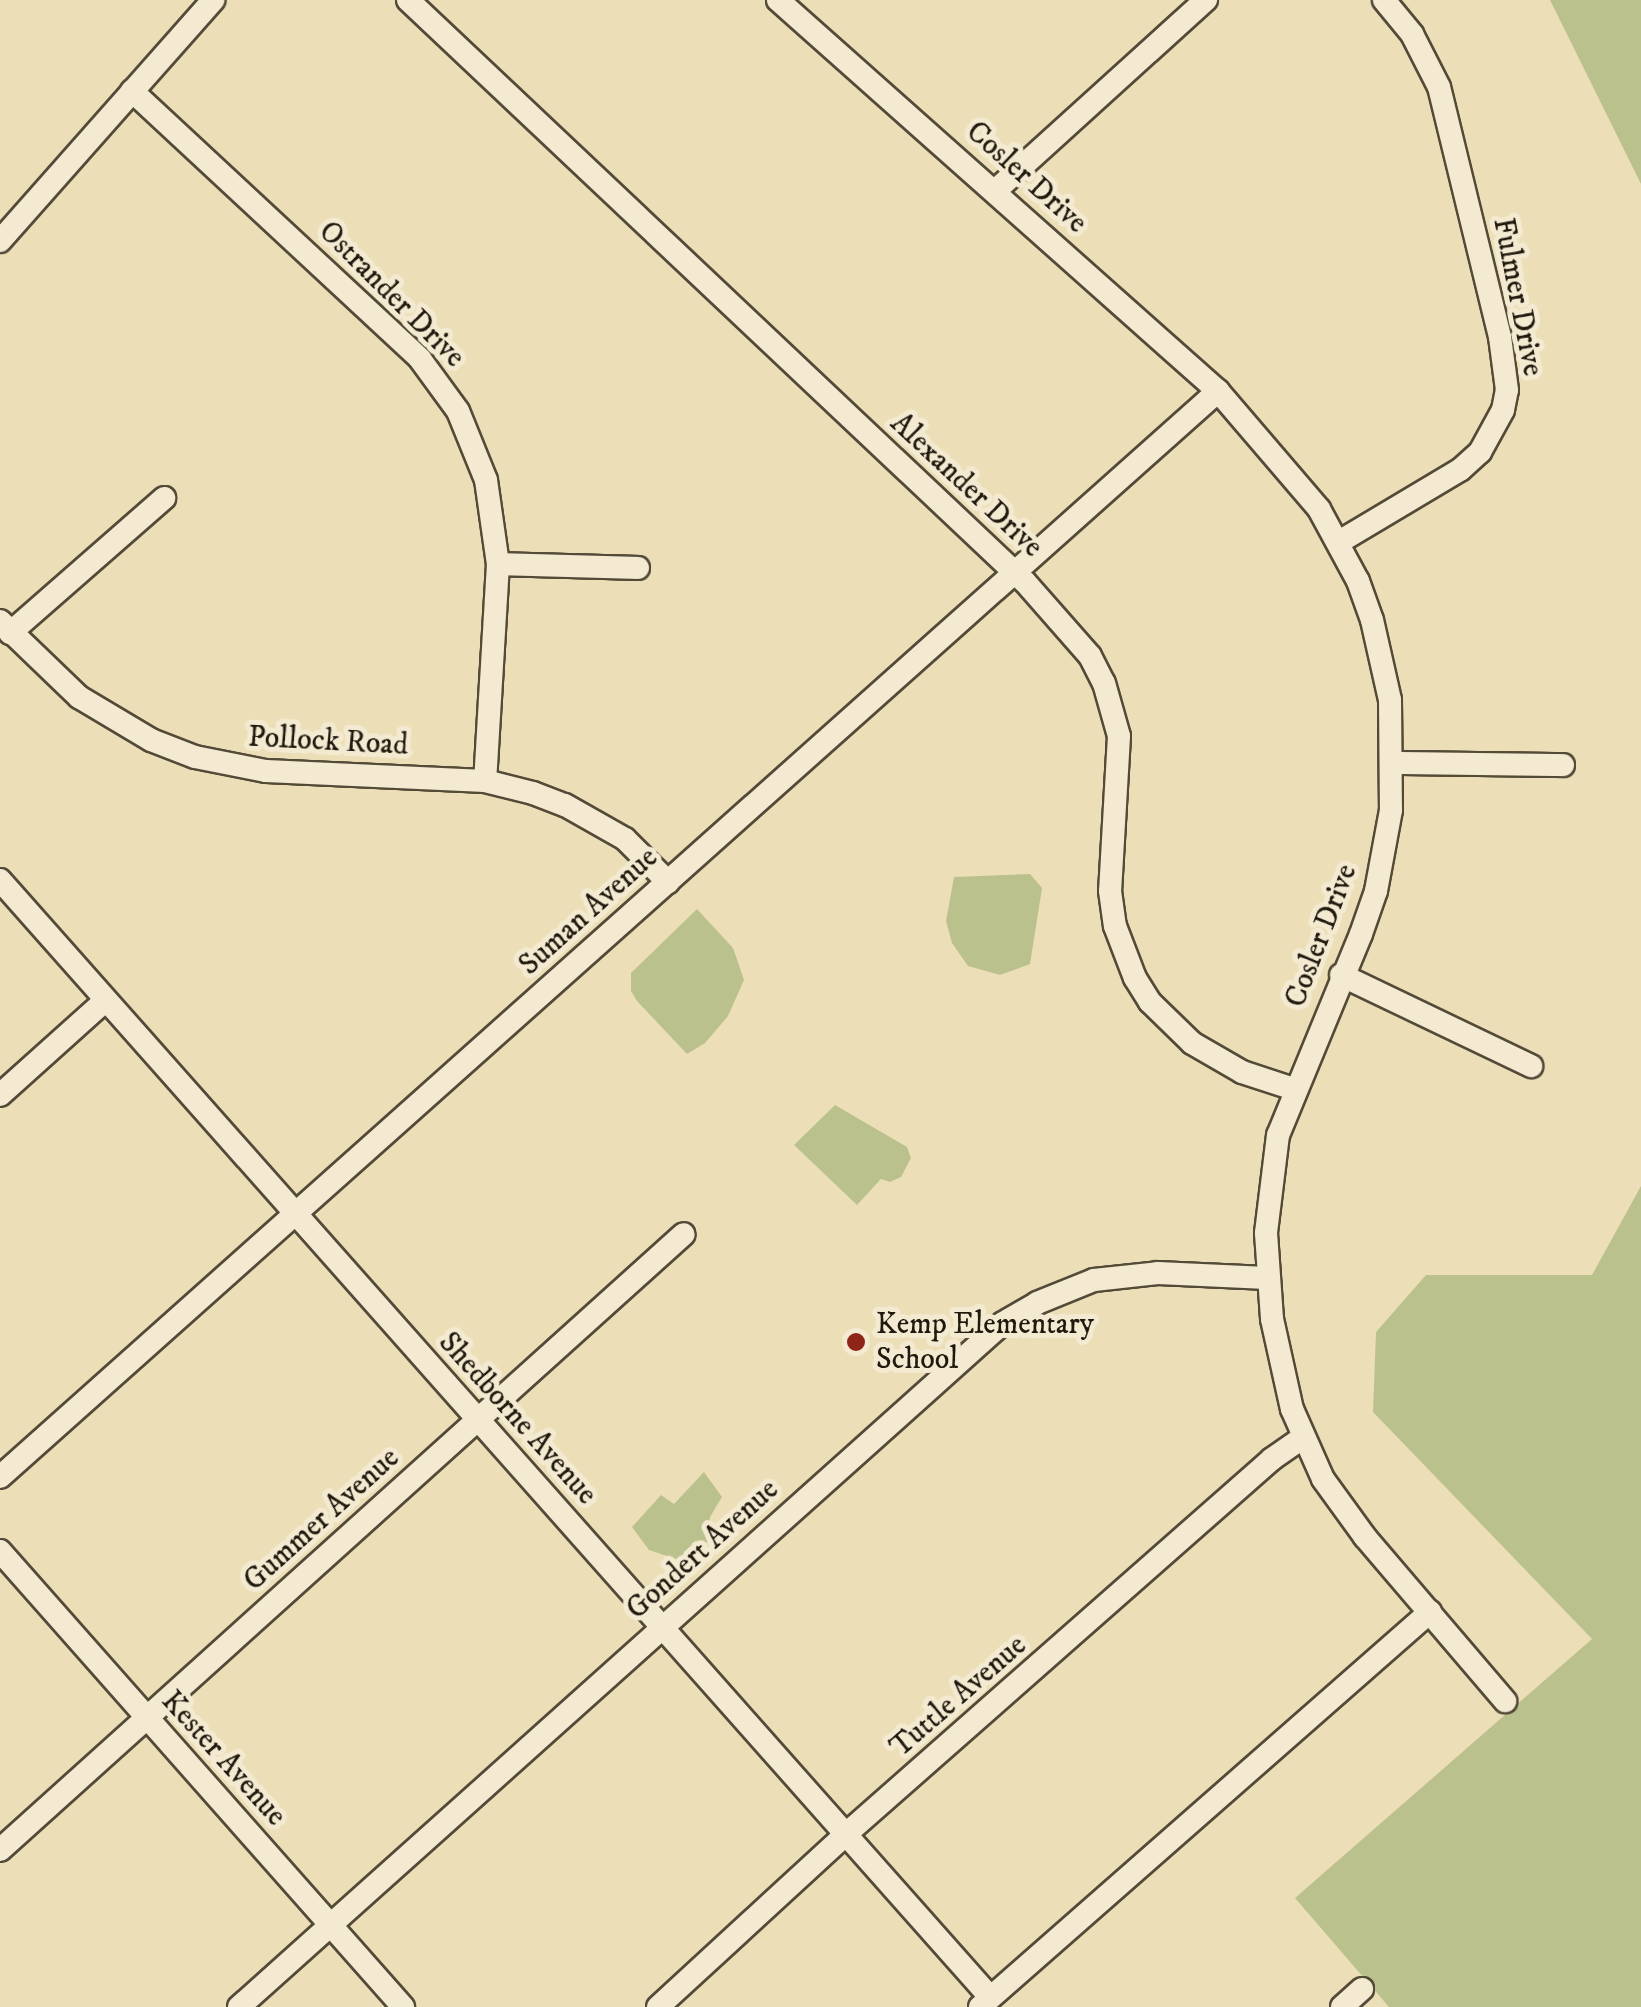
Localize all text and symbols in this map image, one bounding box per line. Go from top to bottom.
street label: Cosler Drive [958,114,1094,242]
street label: Ostrander Drive [310,214,472,376]
street label: Fulmer Drive [1484,215,1550,379]
street label: Alexander Drive [882,406,1050,566]
street label: Pollock Road [247,720,409,764]
street label: Suman Avenue [512,840,666,984]
street label: Cosler Drive [1278,859,1366,1013]
place label: Kemp Elementary School [876,1307,1094,1378]
street label: Shedborne Avenue [430,1325,604,1513]
marker: Kemp Elementary School [845,1331,867,1353]
street label: Gummer Avenue [237,1441,407,1599]
street label: Gondert Avenue [620,1472,786,1628]
street label: Tuttle Avenue [884,1628,1034,1766]
street label: Kester Avenue [153,1684,293,1834]

